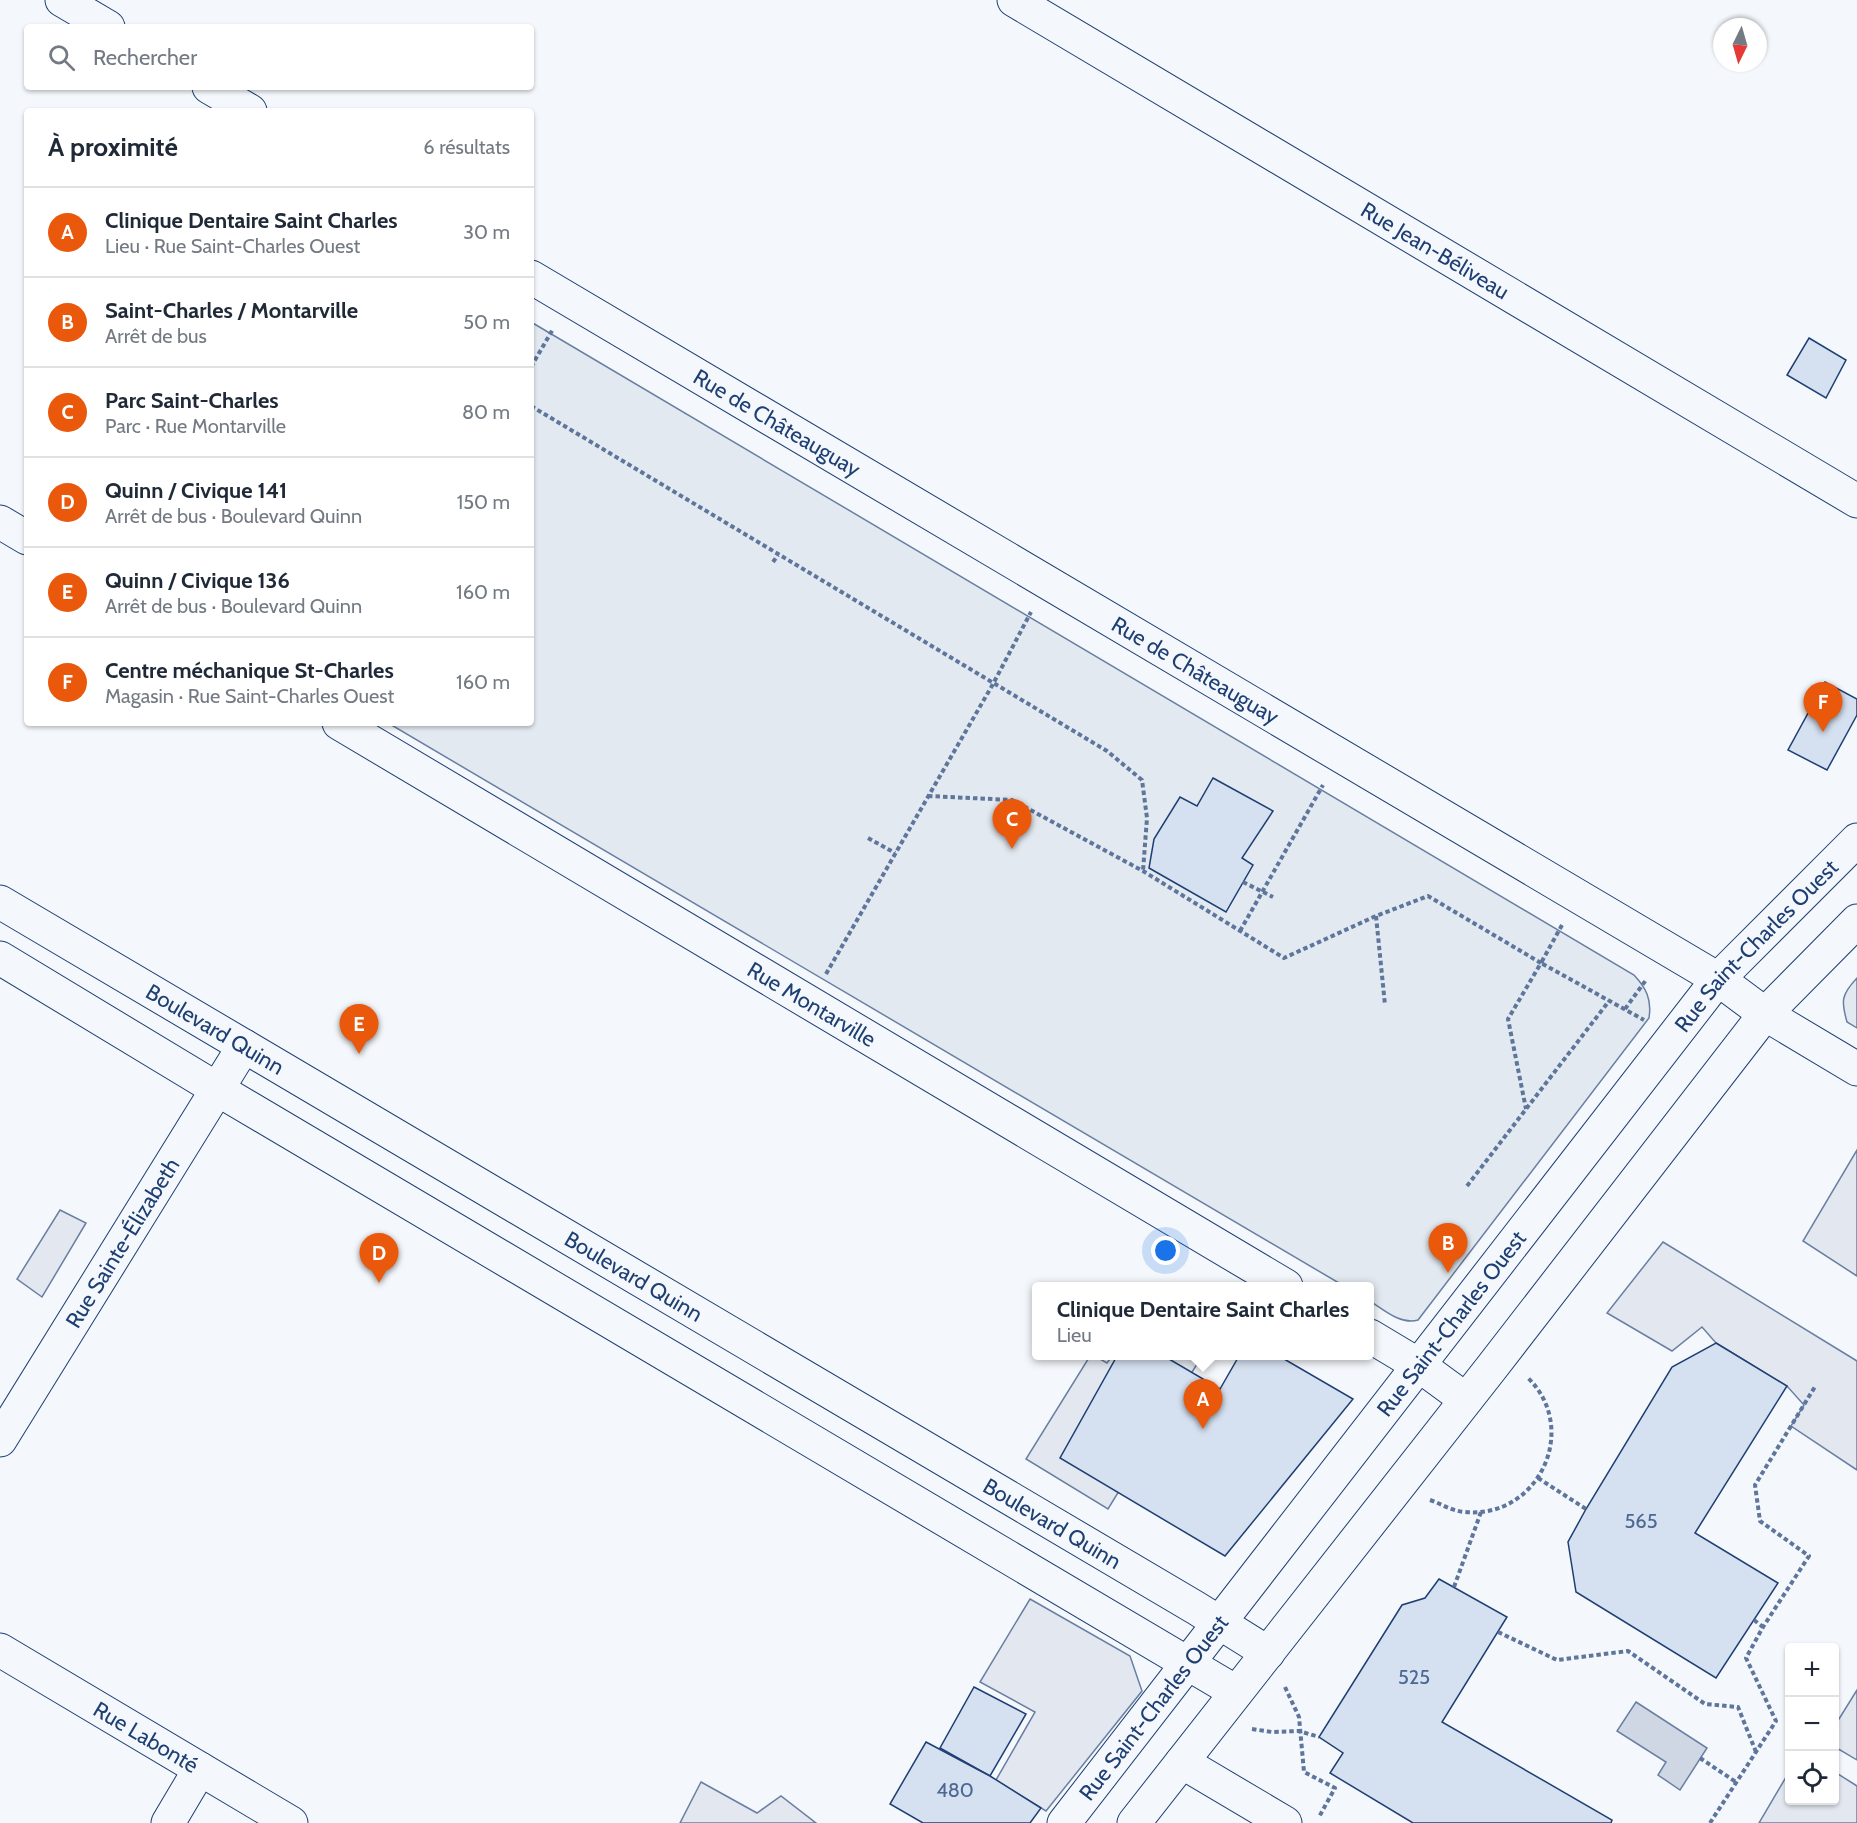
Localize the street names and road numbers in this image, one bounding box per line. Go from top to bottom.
street label: Rue Jean-Béliveau [1356,196,1514,305]
street label: Rue de Châteauguay [688,363,865,483]
street label: Rue de Châteauguay [1107,611,1284,730]
street label: Rue Saint-Charles Ouest [1669,853,1844,1038]
street label: Rue Montarville [742,956,881,1053]
street label: Boulevard Quinn [141,978,289,1081]
street label: Rue Sainte-Élizabeth [60,1153,185,1333]
street label: Boulevard Quinn [560,1225,708,1328]
street label: Rue Saint-Charles Ouest [1371,1225,1532,1422]
street label: Boulevard Quinn [978,1472,1126,1575]
street label: Rue Saint-Charles Ouest [1074,1609,1234,1806]
street label: Rue Labonté [89,1696,203,1779]

